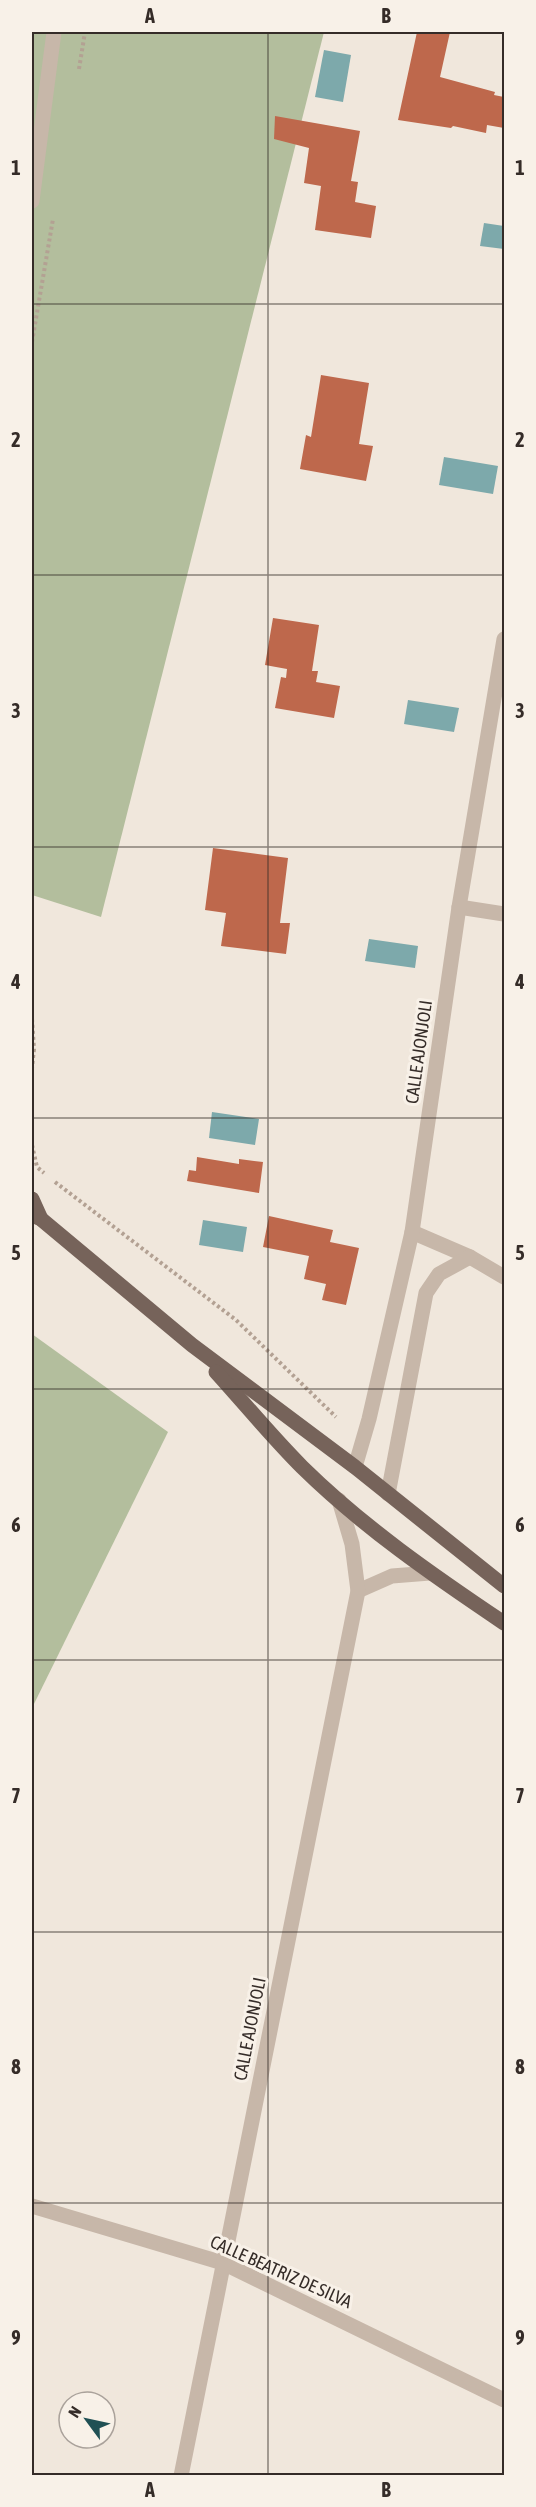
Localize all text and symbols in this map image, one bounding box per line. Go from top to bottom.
text: A [144,4,155,27]
text: B [381,4,391,27]
text: 1 [11,156,21,179]
text: 1 [515,156,525,179]
text: 2 [11,428,21,451]
text: 2 [515,428,525,451]
text: 3 [11,699,21,722]
text: 3 [515,699,525,722]
text: 4 [10,970,21,993]
text: 4 [514,970,525,993]
street label: CALLE AJONJOLI [401,999,436,1105]
text: 5 [11,1241,21,1264]
text: 5 [515,1241,525,1264]
text: 6 [11,1513,21,1536]
text: 6 [515,1513,525,1536]
text: 7 [11,1784,21,1807]
text: 7 [515,1784,525,1807]
street label: CALLE AJONJOLI [229,1976,270,2082]
text: 8 [11,2055,21,2078]
text: 8 [515,2055,525,2078]
street label: CALLE BEATRIZ DE SILVA [207,2231,356,2312]
text: 9 [11,2326,21,2349]
text: 9 [515,2326,525,2349]
north arrow [57,2390,117,2450]
text: N [64,2403,85,2421]
text: A [144,2478,155,2501]
text: B [381,2478,391,2501]

